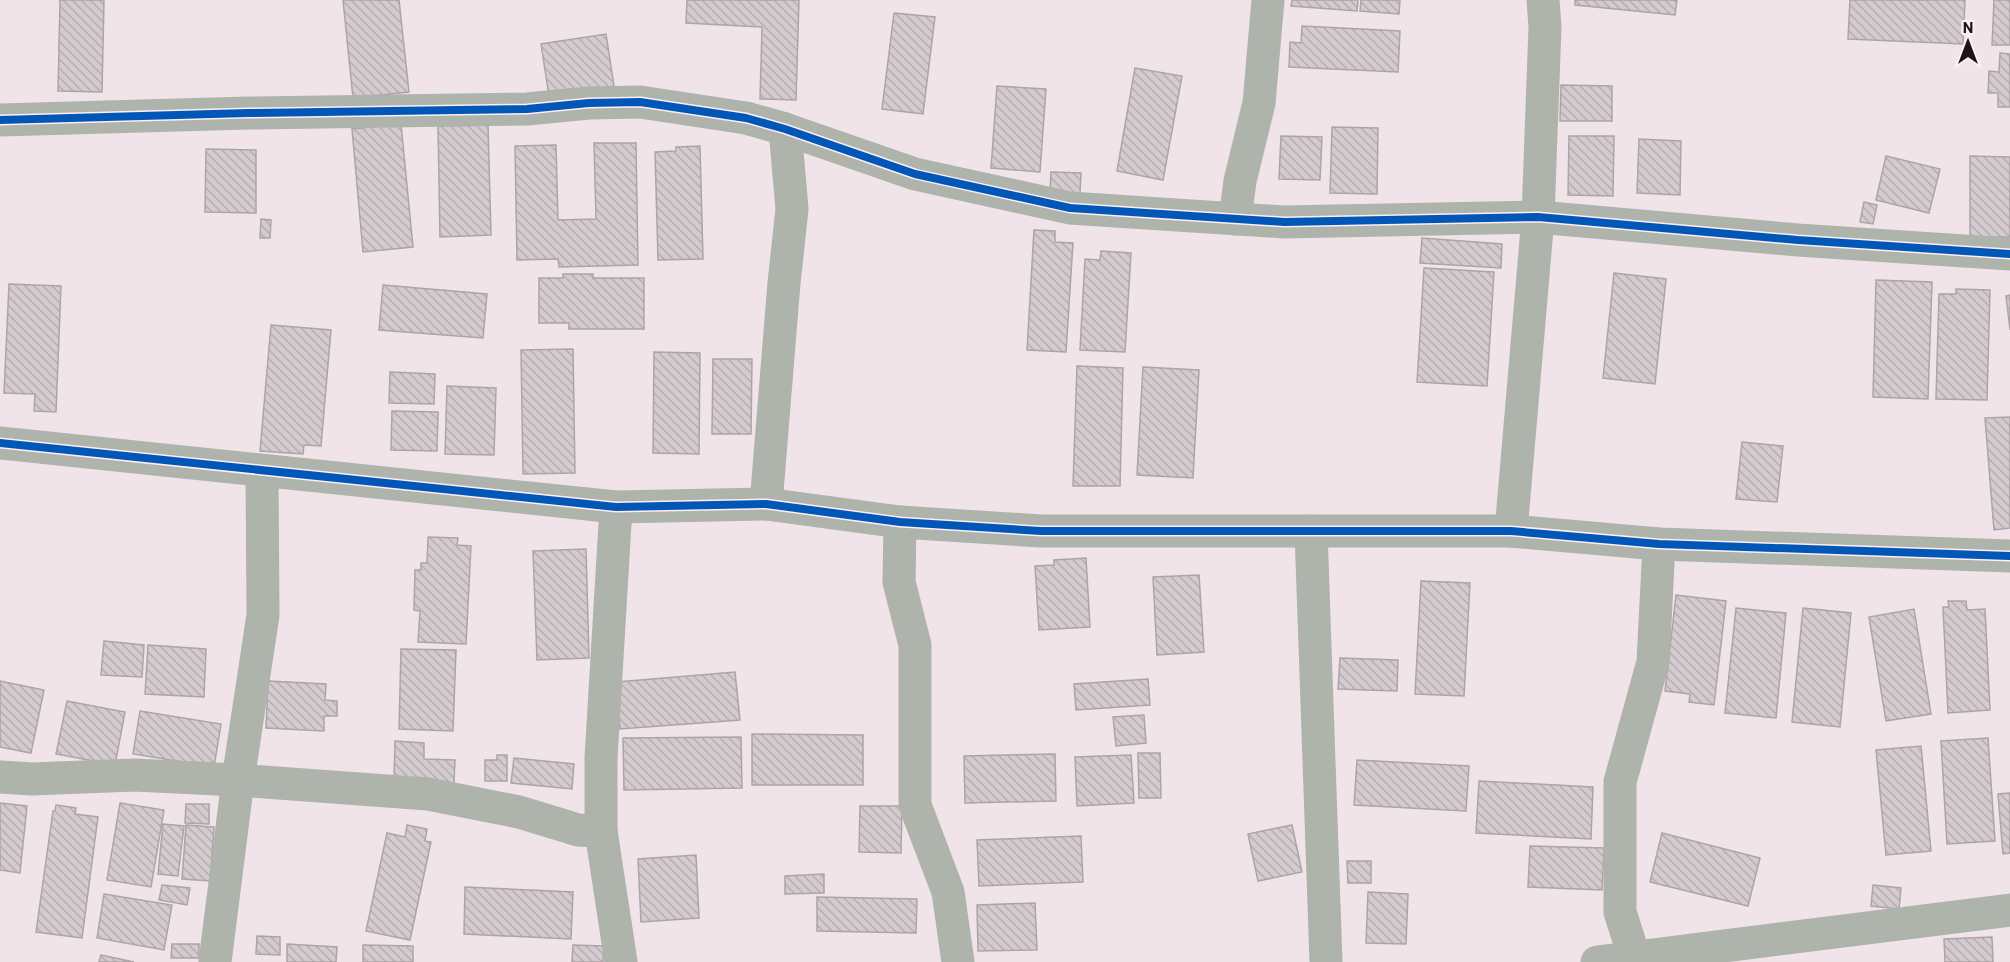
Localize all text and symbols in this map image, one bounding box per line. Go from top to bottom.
north arrow [1938,12,1998,72]
text: N [1963,17,1973,36]

